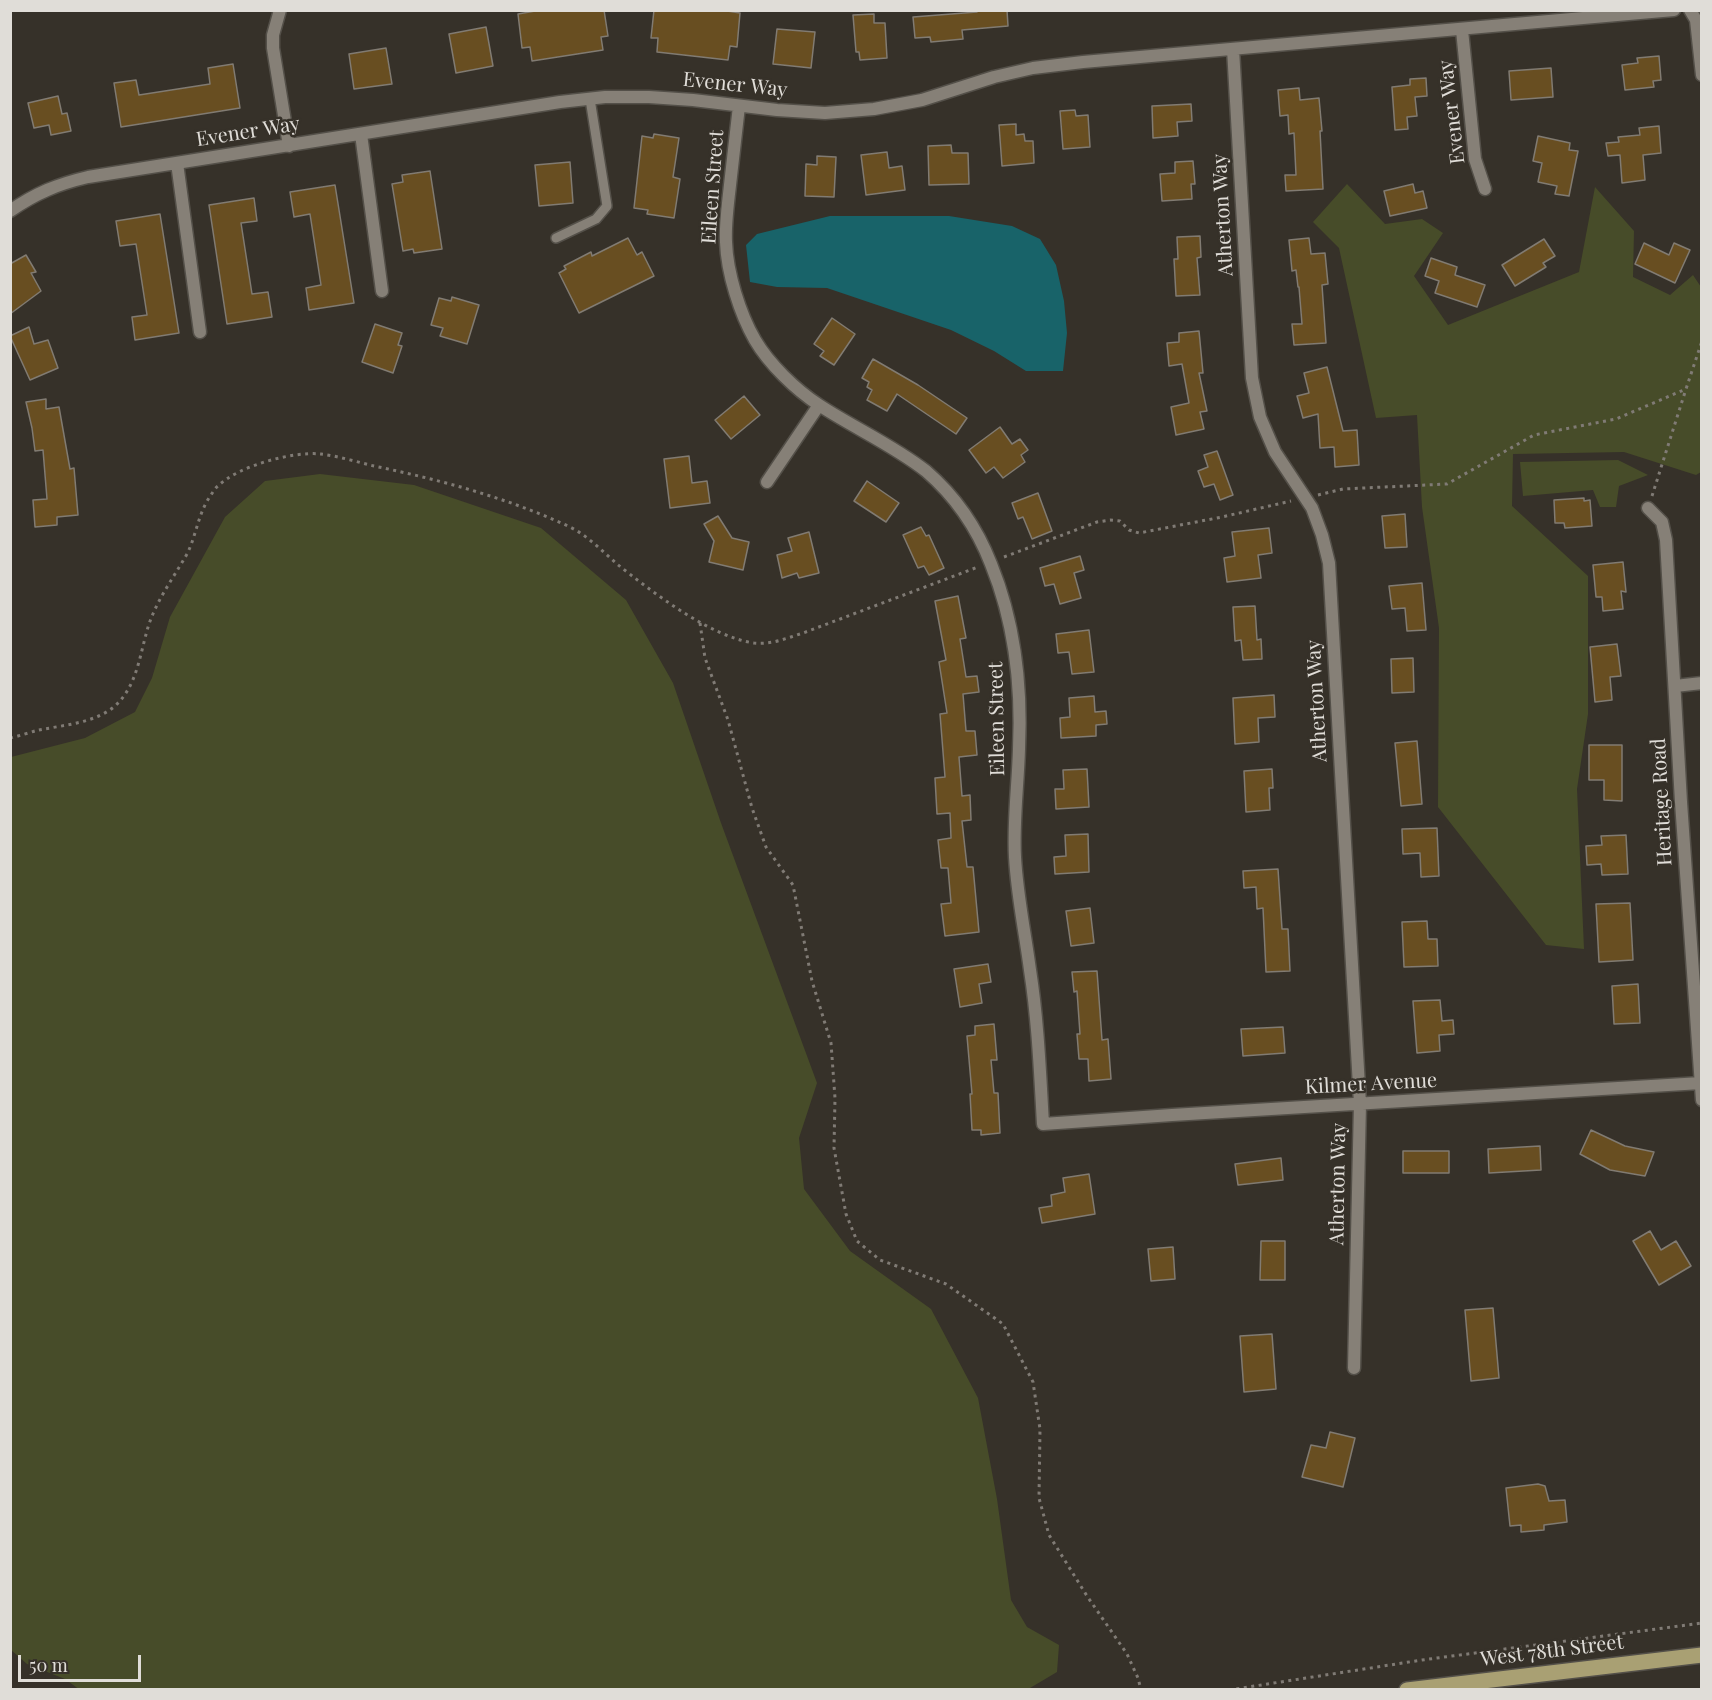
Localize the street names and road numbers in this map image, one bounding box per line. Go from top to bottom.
street label: Evener Way [1434,58,1470,166]
street label: Evener Way [682,68,788,102]
street label: Evener Way [194,112,302,152]
street label: Eileen Street [697,129,729,245]
street label: Atherton Way [1208,153,1238,277]
street label: Atherton Way [1302,639,1332,763]
street label: Eileen Street [984,662,1010,776]
street label: Heritage Road [1647,738,1677,866]
street label: Kilmer Avenue [1304,1069,1438,1099]
street label: Atherton Way [1325,1123,1351,1245]
street label: West 78th Street [1479,1630,1625,1672]

